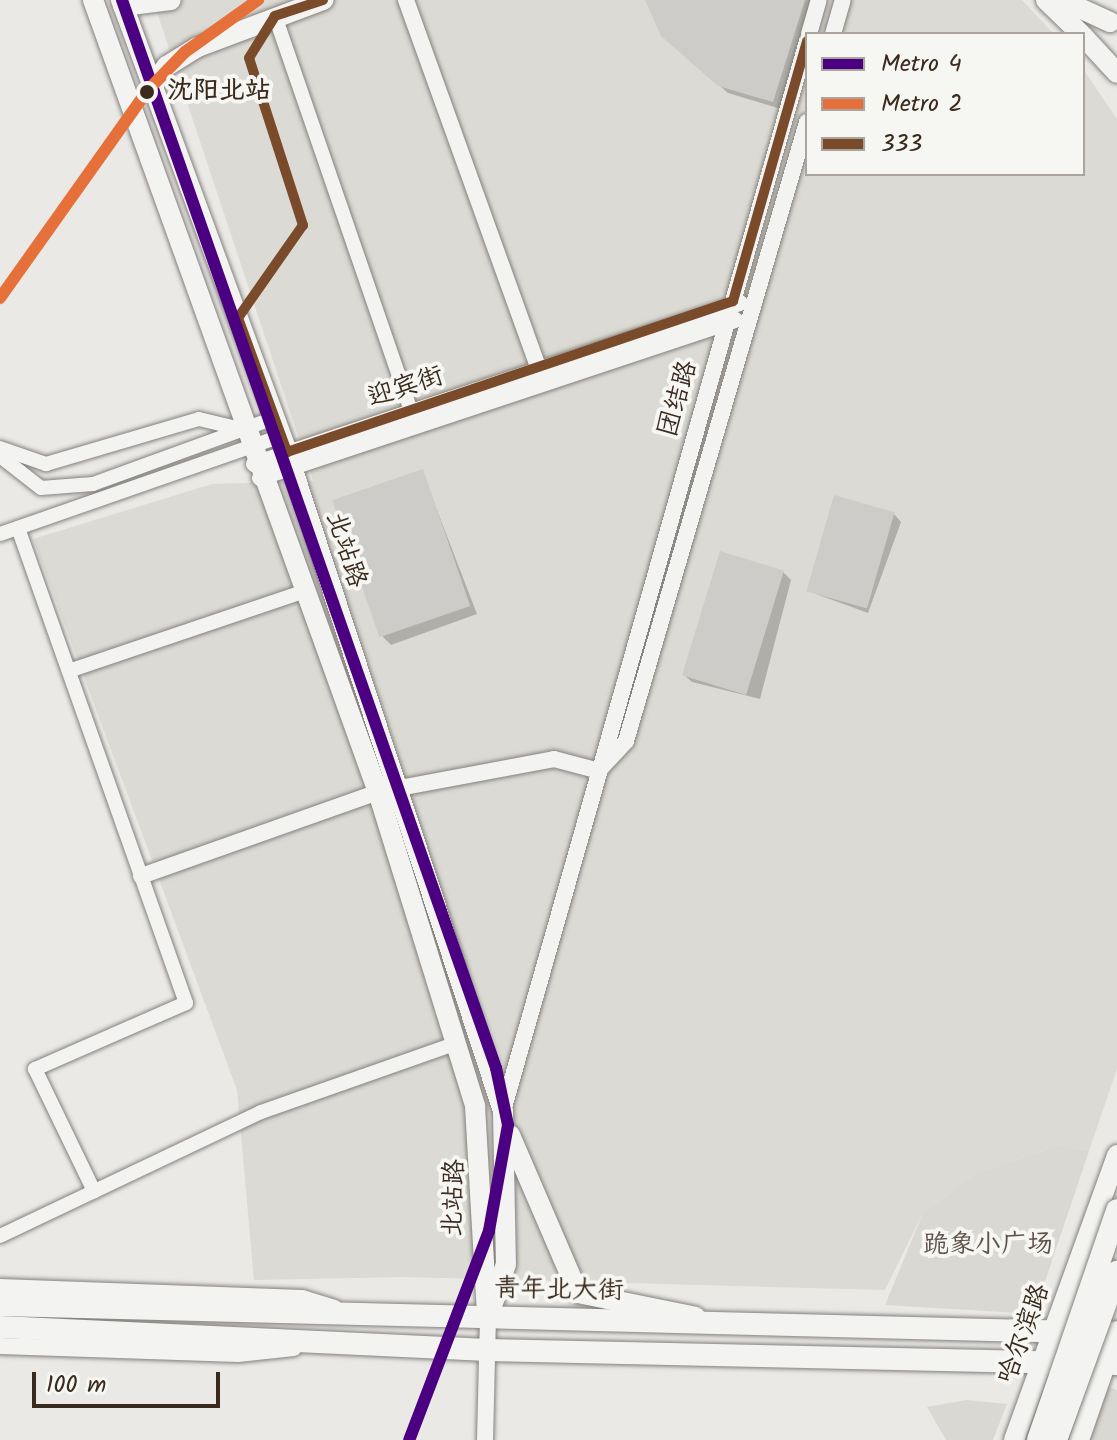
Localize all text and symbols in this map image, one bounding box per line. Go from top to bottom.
legend [805,32,1085,176]
text: Metro 4 [881,45,962,84]
place label: 沈阳北站 [167,76,271,108]
marker: 沈阳北站 [134,79,160,105]
text: Metro 2 [881,85,962,124]
text: 333 [881,125,922,164]
street label: 团结路 [653,357,705,441]
street label: 迎宾街 [364,361,448,415]
street label: 北站路 [318,508,372,592]
street label: 北站路 [438,1158,472,1238]
park label: 跪象小广场 [923,1230,1053,1262]
street label: 青年北大街 [494,1274,624,1308]
street label: 哈尔滨路 [993,1280,1057,1388]
scale bar [36,1356,224,1406]
text: 100 m [46,1366,106,1405]

